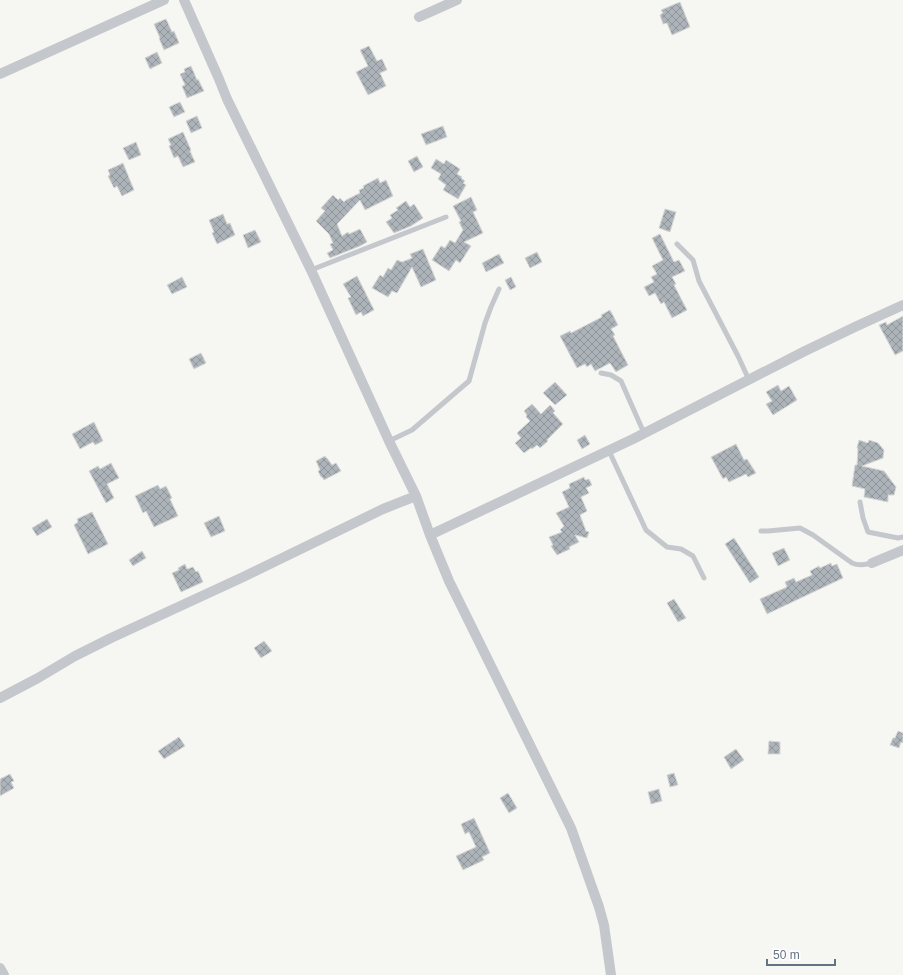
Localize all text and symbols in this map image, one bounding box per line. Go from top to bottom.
scale bar [767,941,835,967]
text: 50 m [773,948,800,962]

